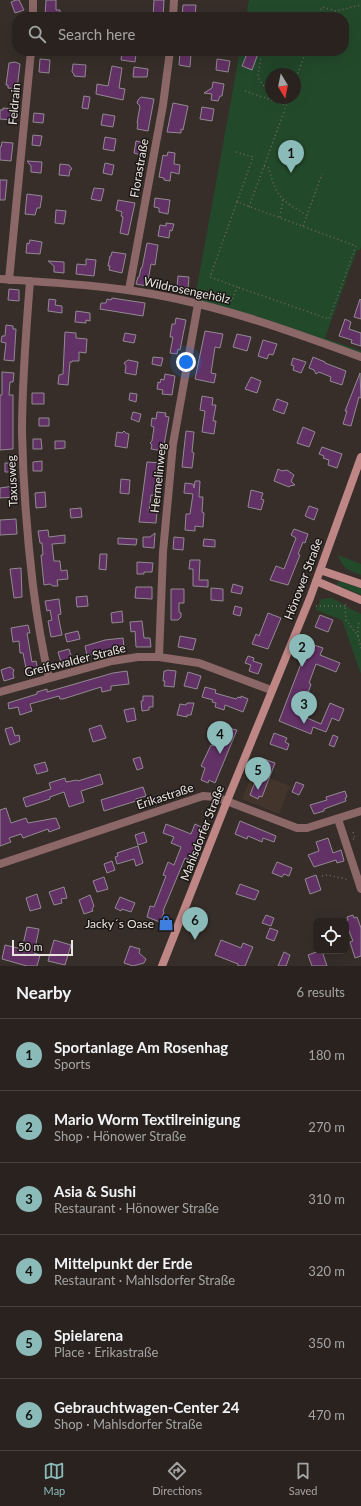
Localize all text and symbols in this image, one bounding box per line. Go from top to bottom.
search box [12,12,349,56]
icon: search [26,23,48,45]
text: Search here [58,25,135,43]
north arrow [265,68,301,104]
street label: Feldrain [5,82,23,126]
street label: Florastraße [126,137,152,199]
pin: 1 [278,140,304,173]
street label: Wildrosengehölz [142,273,232,307]
your location [176,352,196,372]
street label: Hermelinweg [147,442,169,514]
street label: Taxusweg [3,455,21,507]
street label: Hönower Straße [281,536,325,622]
pin: 2 [289,634,315,667]
street label: Greifswalder Straße [23,640,127,680]
pin: 3 [291,691,317,724]
pin: 4 [207,721,233,754]
pin: 5 [245,757,271,790]
street label: Erikastraße [135,780,195,812]
street label: Mahlsdorfer Straße [177,783,227,883]
pin: 6 [182,907,208,940]
shop icon: Jacky´s Oase [157,914,175,932]
place label: Jacky´s Oase [85,916,154,931]
map controls [313,918,349,954]
button: locate [313,918,349,954]
scale bar [12,938,73,957]
text: 50 m [18,940,43,953]
text: Nearby [16,982,71,1003]
text: 6 results [297,984,345,1000]
text: Sportanlage Am Rosenhag [54,1038,228,1056]
text: 1 [25,1047,33,1063]
text: 180 m [308,1047,345,1063]
text: Sports [54,1056,91,1072]
text: Mario Worm Textilreinigung [54,1110,241,1128]
text: 2 [25,1119,33,1135]
text: 270 m [308,1119,345,1135]
text: Shop · Hönower Straße [54,1128,186,1144]
text: Asia & Sushi [54,1182,136,1200]
text: 3 [25,1191,33,1207]
text: 310 m [308,1191,345,1207]
text: Restaurant · Hönower Straße [54,1200,219,1216]
text: Mittelpunkt der Erde [54,1254,193,1272]
text: 4 [25,1263,33,1279]
text: 320 m [308,1263,345,1279]
text: Restaurant · Mahlsdorfer Straße [54,1272,235,1288]
text: Spielarena [54,1326,123,1344]
text: 5 [25,1335,33,1351]
text: 350 m [308,1335,345,1351]
text: Place · Erikastraße [54,1344,158,1360]
text: Gebrauchtwagen-Center 24 [54,1398,239,1416]
text: 6 [25,1407,33,1423]
text: 470 m [308,1407,345,1423]
text: Shop · Mahlsdorfer Straße [54,1416,202,1432]
tab: Map [43,1460,65,1497]
tab: Directions [152,1460,202,1497]
tab: Saved [289,1460,318,1497]

